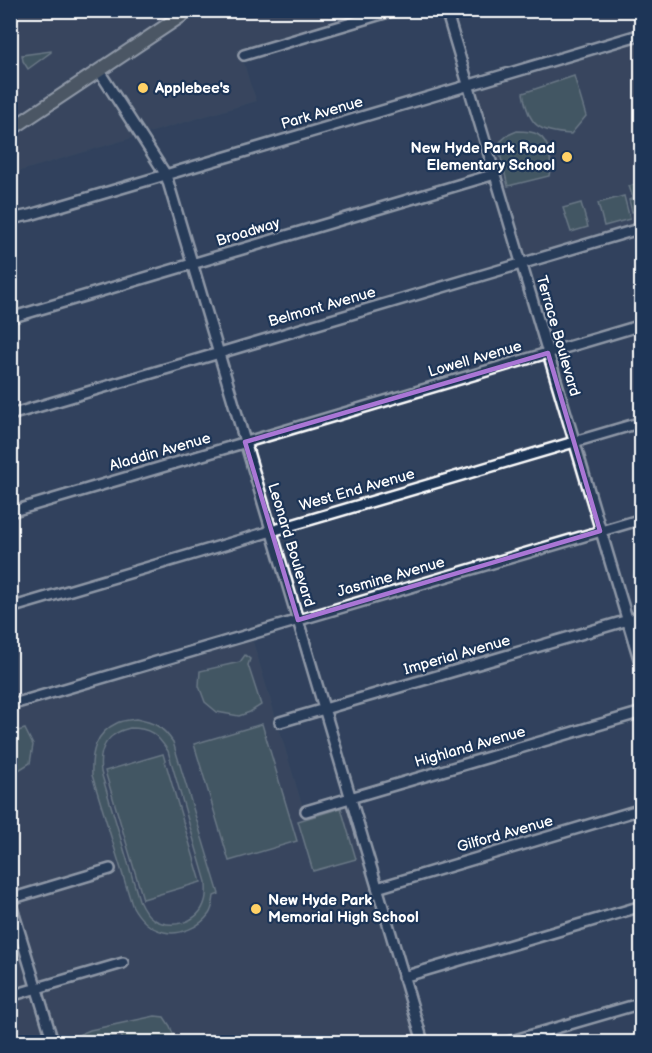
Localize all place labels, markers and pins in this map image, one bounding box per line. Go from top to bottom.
place label: Applebee's [154,79,230,98]
marker: Applebee's [136,81,150,95]
place label: New Hyde Park Road Elementary School [411,139,555,175]
marker: New Hyde Park Road Elementary School [560,150,574,164]
place label: New Hyde Park Memorial High School [268,891,419,927]
marker: New Hyde Park Memorial High School [249,902,263,916]

